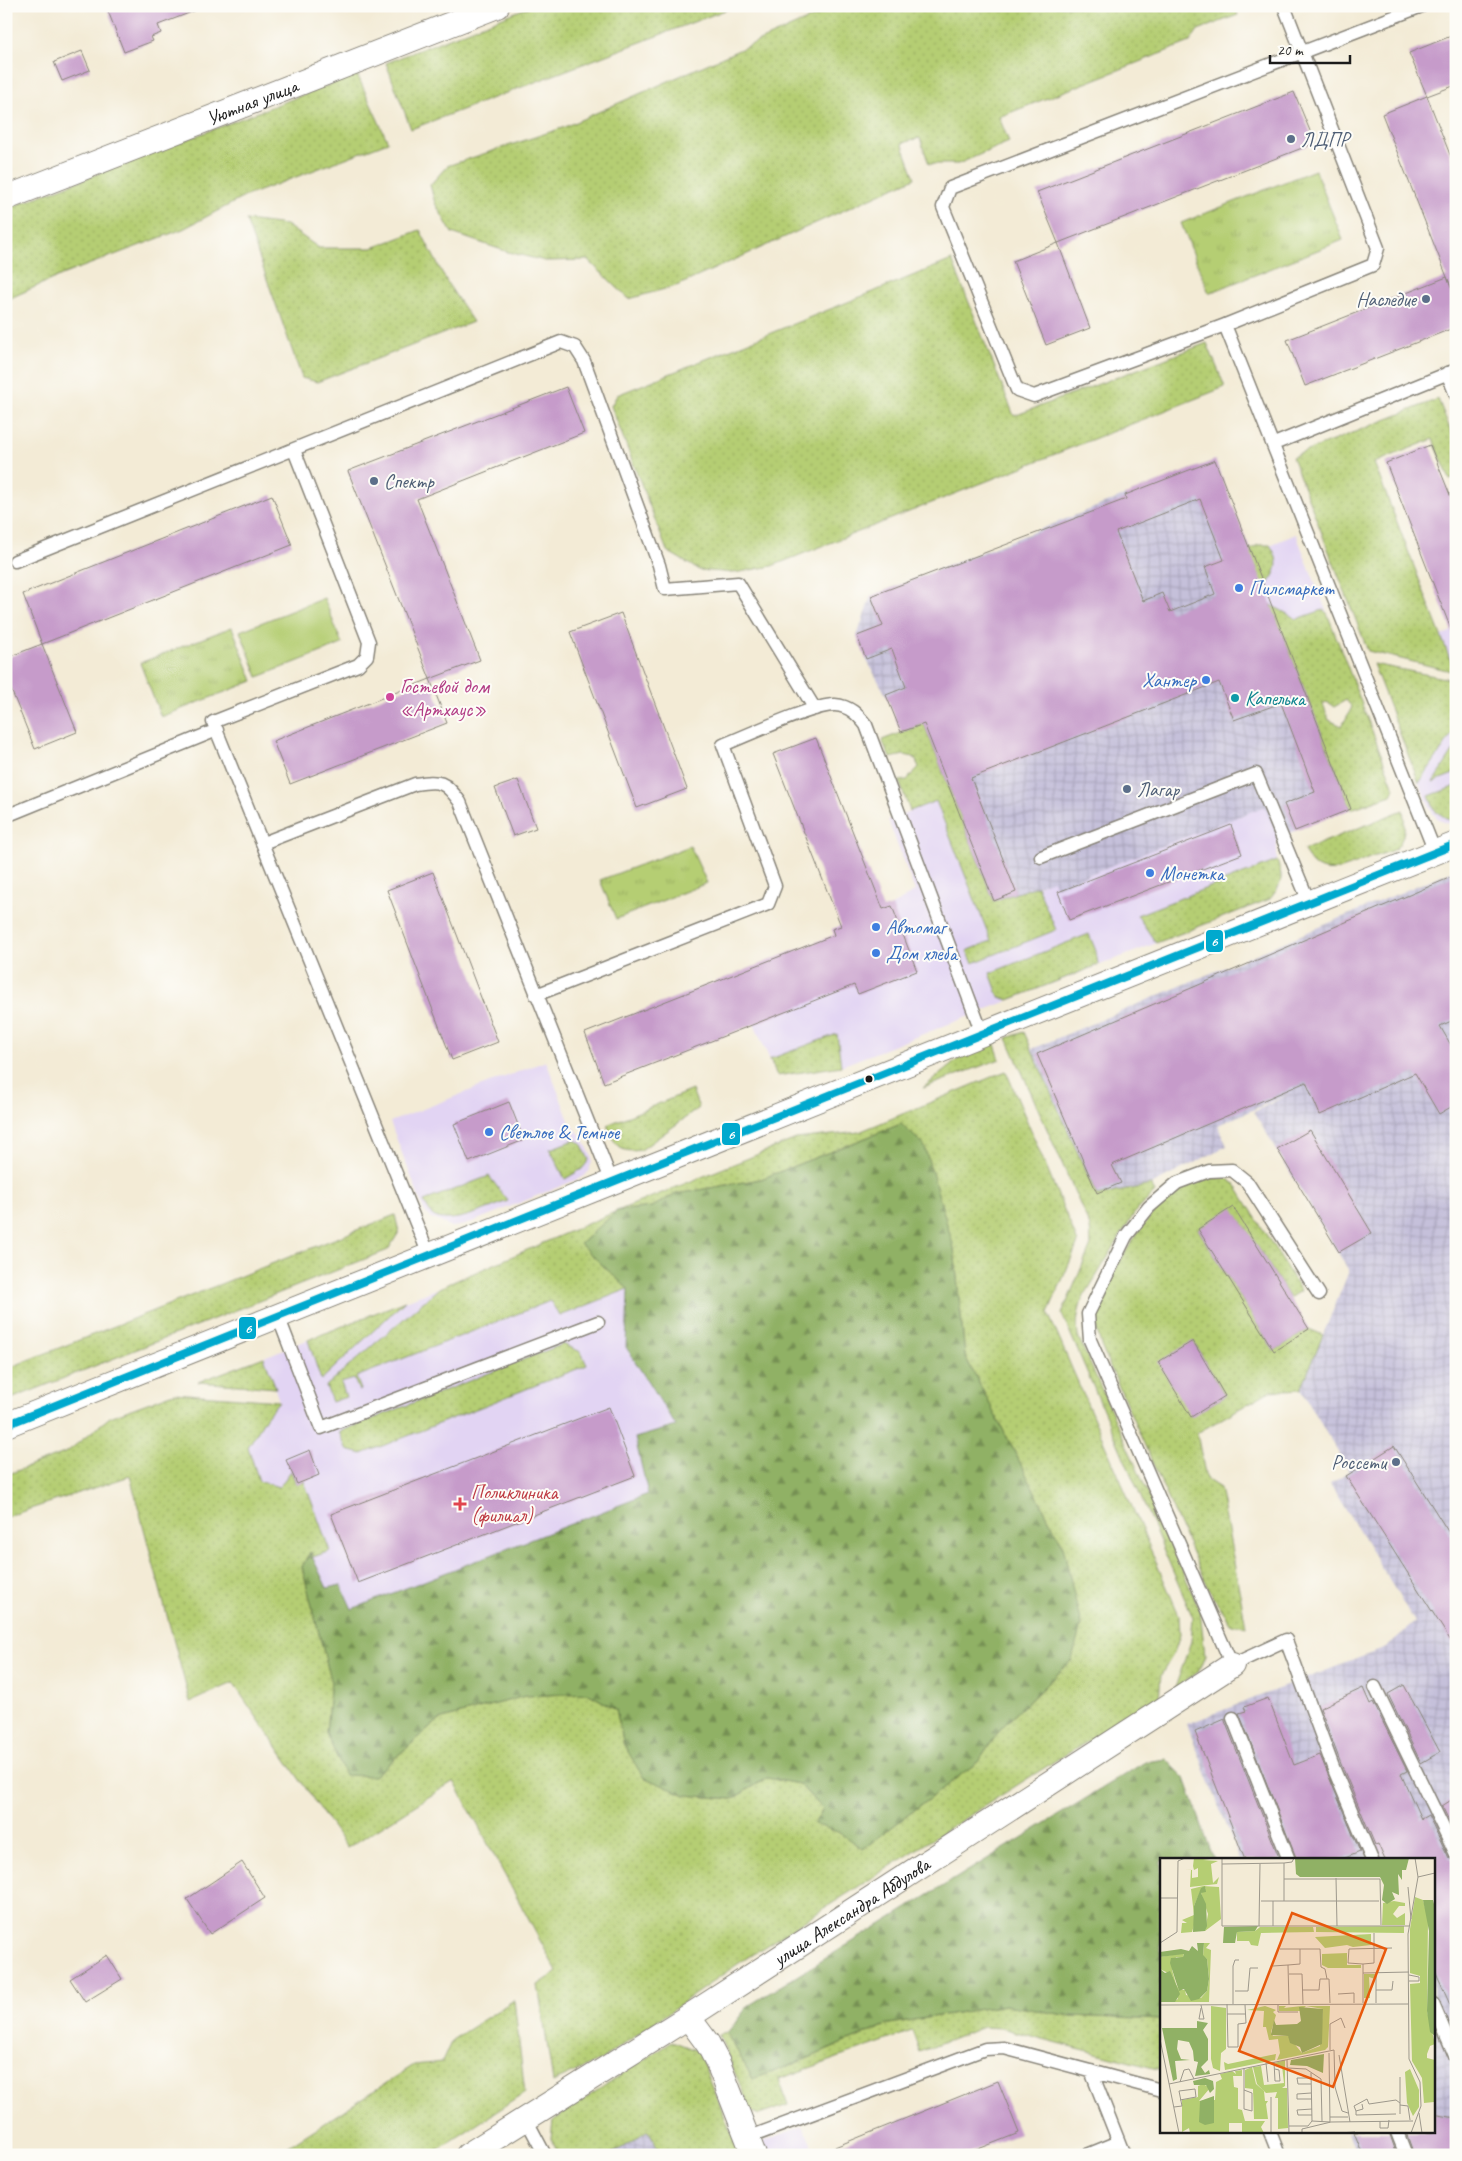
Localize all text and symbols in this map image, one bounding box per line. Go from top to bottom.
scale bar [1270,32,1350,64]
text: 20 m [1277,41,1304,60]
street label: Уютная улица [203,72,303,131]
place label: ЛДПР [1301,127,1352,152]
marker: ЛДПР [1285,133,1297,145]
place label: Наследие [1356,287,1417,312]
marker: Наследие [1420,293,1432,305]
place label: Спектр [384,469,435,494]
marker: Спектр [368,475,380,487]
place label: Пилсмаркет [1249,576,1335,601]
marker: Пилсмаркет [1233,582,1245,594]
place label: Хантер [1142,668,1197,693]
place label: Гостевой дом «Артхаус» [400,674,490,722]
marker: Хантер [1200,674,1212,686]
place label: Капелька [1245,686,1307,711]
marker: Гостевой дом «Артхаус» [384,691,396,703]
marker: Капелька [1229,692,1241,704]
place label: Лагар [1137,777,1180,802]
marker: Лагар [1121,783,1133,795]
place label: Монетка [1160,861,1226,886]
marker: Монетка [1144,867,1156,879]
place label: Автомаг [886,915,948,940]
marker: Автомаг [870,921,882,933]
line badge: 6 [1205,929,1224,953]
text: 6 [1211,933,1219,950]
place label: Дом хлеба [886,941,959,966]
marker: Дом хлеба [870,947,882,959]
unlabelled marker [864,1074,874,1084]
place label: Светлое & Темное [499,1120,621,1145]
line badge: 6 [721,1122,741,1146]
marker: Светлое & Темное [483,1126,495,1138]
text: 6 [728,1126,736,1143]
line badge: 6 [238,1316,257,1340]
text: 6 [245,1320,253,1337]
place label: Россети [1331,1450,1388,1475]
marker: Россети [1390,1456,1402,1468]
place label: Поликлиника (филиал) [471,1480,559,1528]
marker: Поликлиника (филиал) [453,1497,467,1511]
street label: улица Александра Абдулова [767,1851,936,1972]
inset map [1160,1858,1434,2134]

